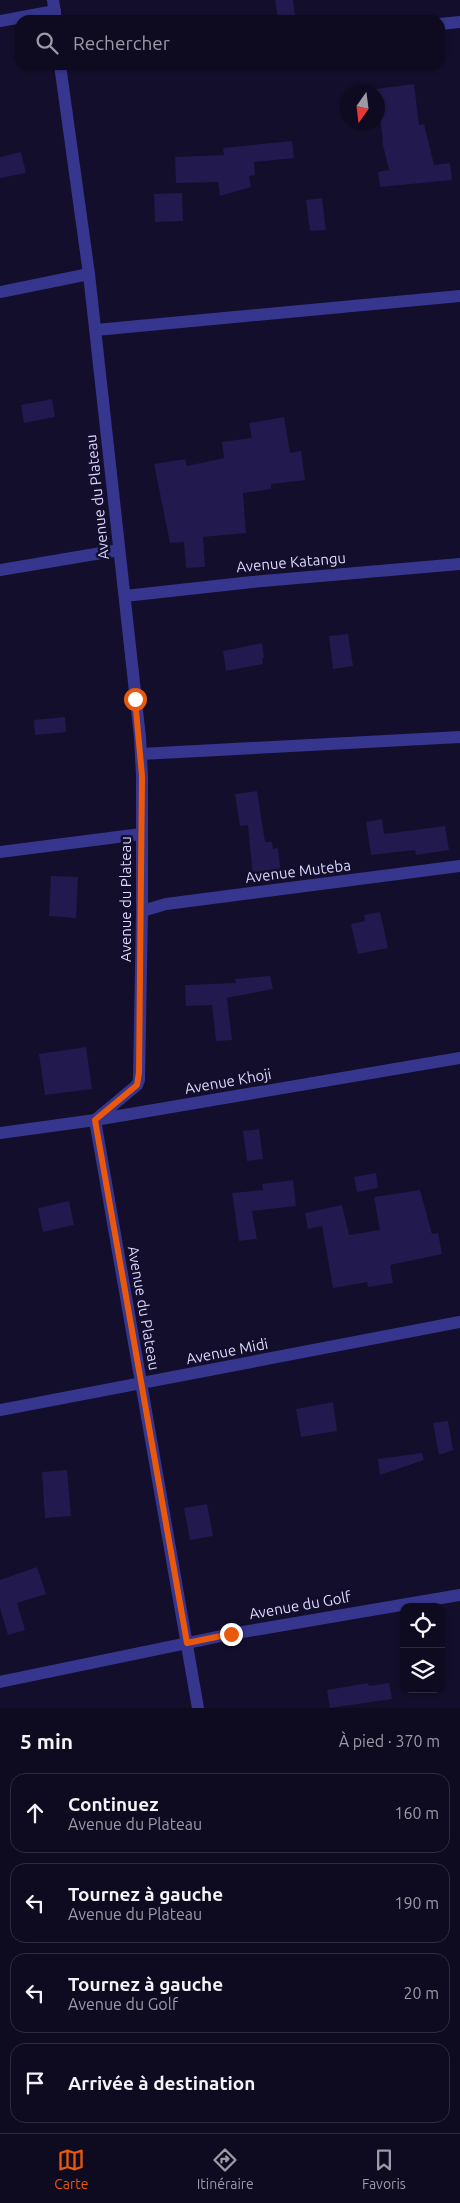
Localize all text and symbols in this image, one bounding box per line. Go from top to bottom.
search box [15,15,445,70]
icon: search [33,29,61,57]
text: Rechercher [73,32,170,54]
north arrow [340,85,385,130]
street label: Avenue du Plateau [82,434,112,560]
street label: Avenue Katangu [235,549,347,575]
route start [124,688,147,711]
street label: Avenue du Plateau [117,836,134,962]
street label: Avenue Muteba [244,856,352,886]
street label: Avenue Khoji [183,1065,273,1097]
street label: Avenue du Plateau [125,1245,163,1371]
street label: Avenue Midi [185,1335,269,1367]
street label: Avenue du Golf [248,1588,353,1622]
map controls [400,1603,445,1693]
button: locate [400,1603,445,1648]
route end [220,1623,243,1646]
button: layers [400,1648,445,1693]
text: 5 min [20,1729,73,1753]
text: À pied · 370 m [339,1732,440,1750]
text: Continuez [68,1793,158,1815]
icon: ahead [21,1799,49,1827]
text: 160 m [394,1804,439,1822]
text: Avenue du Plateau [68,1815,202,1833]
text: Tournez à gauche [68,1883,223,1905]
icon: left [21,1889,49,1917]
text: 190 m [394,1894,439,1912]
text: Avenue du Plateau [68,1905,202,1923]
text: Tournez à gauche [68,1973,223,1995]
icon: left [21,1979,49,2007]
text: 20 m [403,1984,439,2002]
text: Avenue du Golf [68,1995,178,2013]
icon: arrive [21,2069,49,2097]
text: Arrivée à destination [68,2072,255,2094]
tab: Carte [54,2146,88,2192]
tab: Itinéraire [197,2146,254,2192]
tab: Favoris [362,2146,406,2192]

